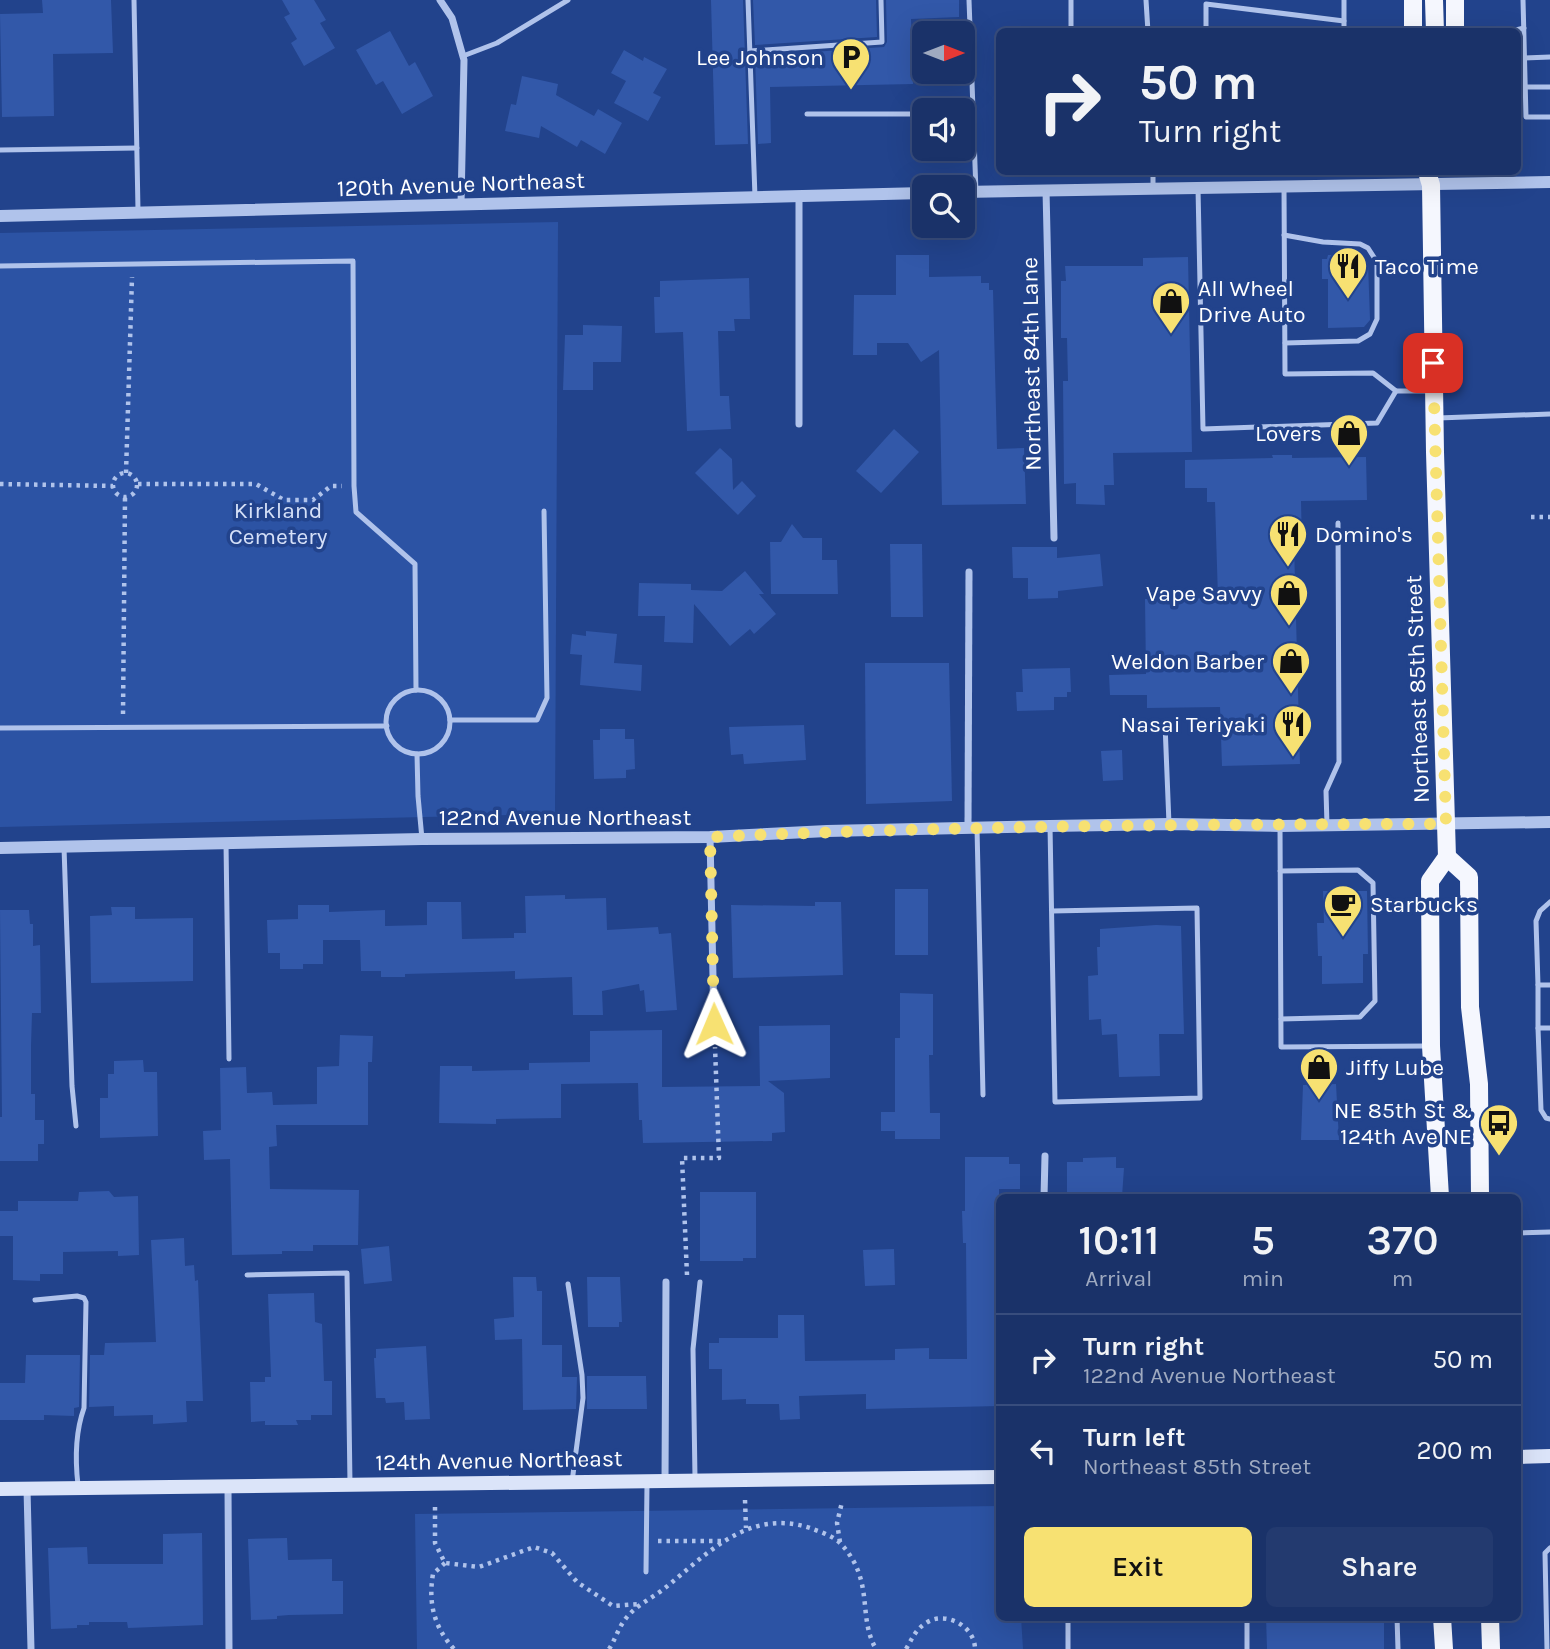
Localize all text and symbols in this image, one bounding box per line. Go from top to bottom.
north arrow [912,21,975,84]
map controls [912,21,975,238]
parking icon: Lee Johnson [830,36,872,91]
place label: Lee Johnson [696,44,824,71]
text: 50 m [1139,54,1257,111]
icon: right [1024,56,1115,147]
button: sound [912,98,975,161]
text: Turn right [1139,113,1281,150]
street label: 120th Avenue Northeast [337,167,586,202]
button: search [912,175,975,238]
restaurant icon: Taco Time [1327,245,1369,300]
place label: Taco Time [1375,253,1479,280]
street label: Northeast 84th Lane [1016,257,1047,471]
place label: All Wheel Drive Auto [1198,275,1306,328]
shop icon: All Wheel Drive Auto [1150,280,1192,335]
pin [1403,333,1463,393]
icon: arrive [1414,344,1452,382]
shop icon: Lovers [1328,412,1370,467]
place label: Lovers [1255,420,1322,447]
park label: Kirkland Cemetery [229,497,328,550]
restaurant icon: Domino's [1267,513,1309,568]
place label: Domino's [1315,521,1413,548]
shop icon: Vape Savvy [1268,572,1310,627]
street label: Northeast 85th Street [1400,574,1435,803]
place label: Vape Savvy [1146,580,1262,607]
shop icon: Weldon Barber [1270,640,1312,695]
place label: Weldon Barber [1111,648,1265,675]
restaurant icon: Nasai Teriyaki [1272,703,1314,758]
place label: Nasai Teriyaki [1121,711,1266,738]
street label: 122nd Avenue Northeast [439,804,692,831]
cafe icon: Starbucks [1322,883,1364,938]
place label: Starbucks [1370,891,1478,918]
position arrow [677,987,751,1061]
shop icon: Jiffy Lube [1298,1046,1340,1101]
place label: Jiffy Lube [1346,1054,1444,1081]
place label: NE 85th St & 124th Ave NE [1334,1097,1472,1150]
bus stop icon: NE 85th St & 124th Ave NE [1478,1102,1520,1157]
text: 10:11 [1078,1215,1159,1265]
text: 5 [1251,1215,1275,1265]
text: 370 [1366,1215,1439,1265]
text: Arrival [1085,1265,1153,1292]
text: min [1242,1265,1284,1292]
text: m [1392,1265,1413,1292]
text: Turn right [1083,1331,1204,1362]
icon: right [1024,1341,1062,1379]
text: 50 m [1432,1344,1493,1375]
text: 122nd Avenue Northeast [1083,1362,1336,1389]
text: Turn left [1083,1422,1185,1453]
icon: left [1024,1432,1062,1470]
text: 200 m [1417,1435,1493,1466]
street label: 124th Avenue Northeast [375,1445,623,1476]
text: Northeast 85th Street [1083,1453,1311,1480]
button: Exit [1024,1527,1252,1607]
button: Share [1266,1527,1493,1607]

